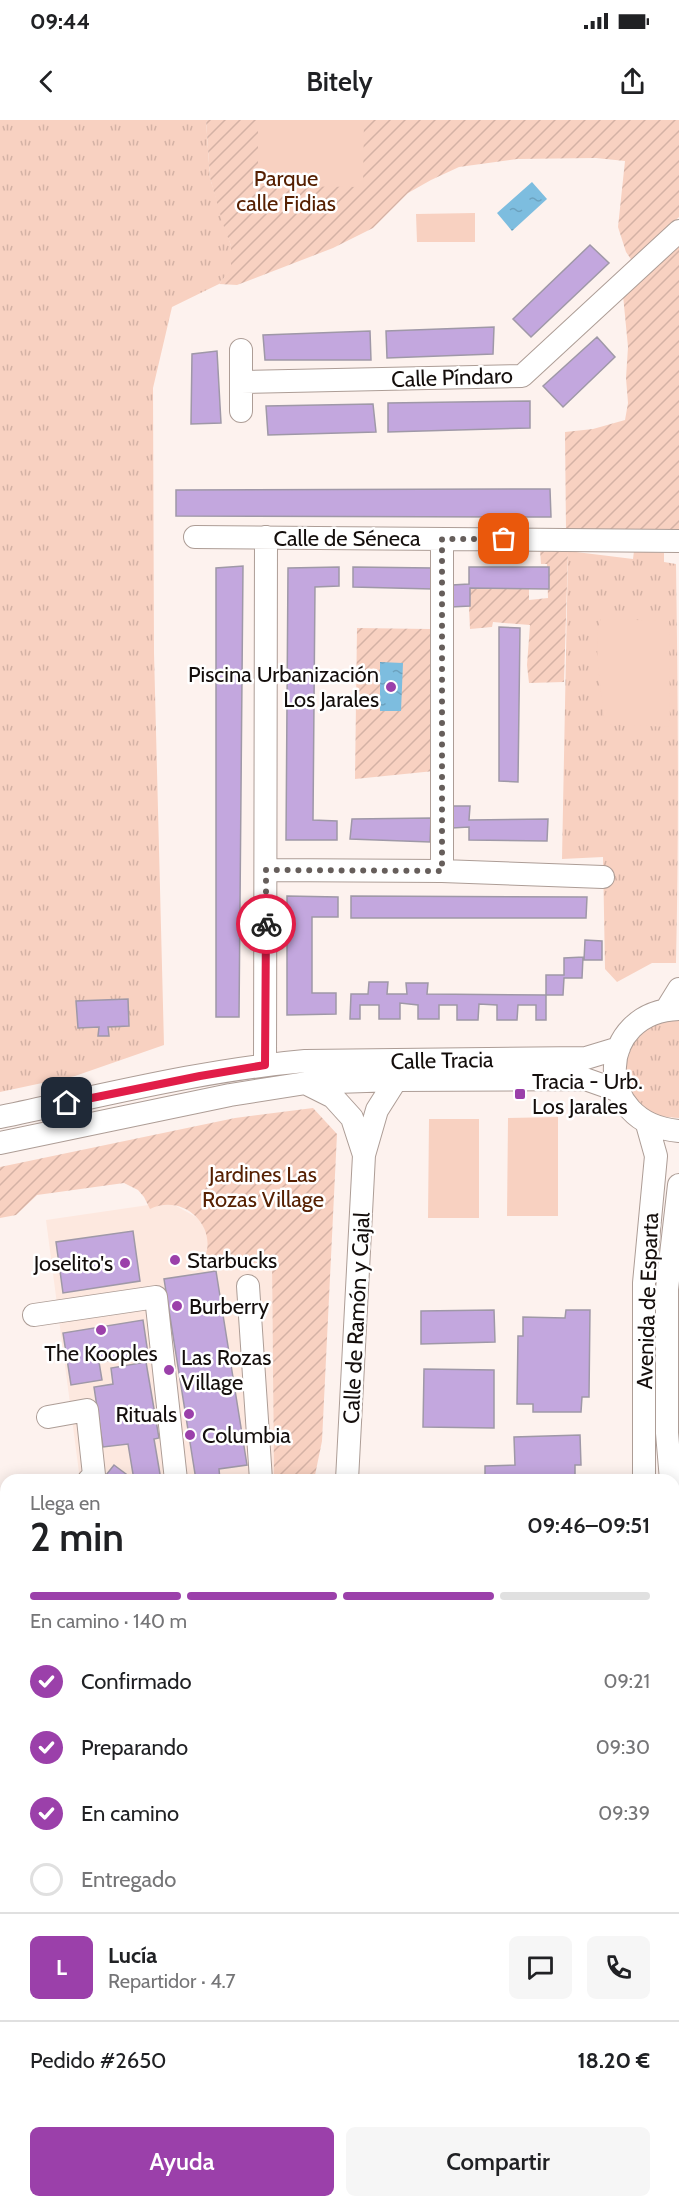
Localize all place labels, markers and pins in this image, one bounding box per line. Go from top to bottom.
pin [478,513,529,564]
place label: Piscina Urbanización Los Jarales [188,661,379,713]
marker: Piscina Urbanización Los Jarales [384,680,398,694]
place label: Tracia - Urb. Los Jarales [532,1068,643,1120]
pin [41,1077,92,1128]
marker: Tracia - Urb. Los Jarales [513,1087,527,1101]
place label: Starbucks [187,1247,277,1274]
place label: Joselito's [33,1250,113,1277]
marker: Starbucks [168,1253,182,1267]
marker: Joselito's [118,1256,132,1270]
place label: Burberry [189,1293,269,1320]
marker: Burberry [170,1299,184,1313]
marker: The Kooples [94,1323,108,1337]
place label: The Kooples [44,1340,158,1367]
place label: Las Rozas Village [181,1344,271,1396]
marker: Las Rozas Village [162,1363,176,1377]
place label: Rituals [115,1401,177,1428]
marker: Rituals [182,1407,196,1421]
place label: Columbia [202,1422,291,1449]
marker: Columbia [183,1428,197,1442]

